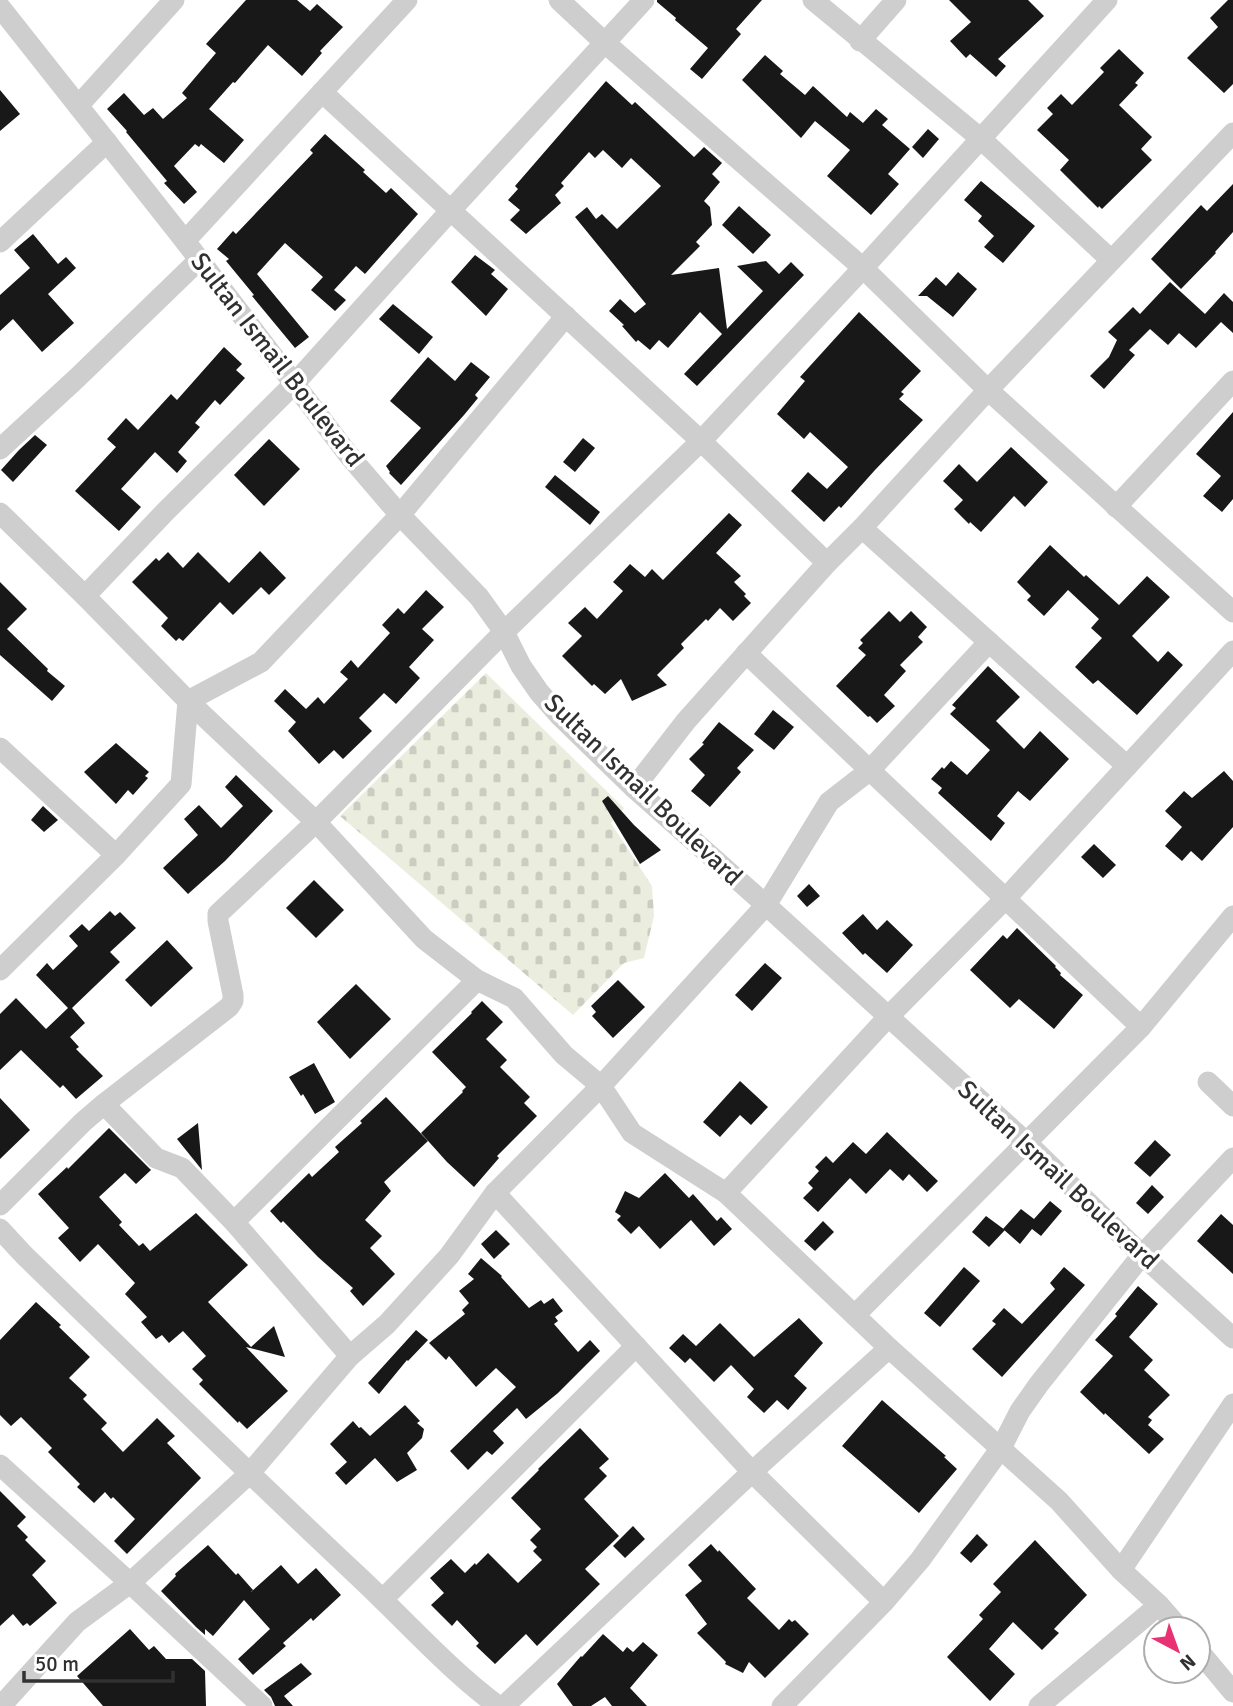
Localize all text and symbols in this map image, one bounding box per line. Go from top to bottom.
street label: Sultan Ismail Boulevard [183,247,371,473]
street label: Sultan Ismail Boulevard [537,687,749,893]
street label: Sultan Ismail Boulevard [951,1074,1165,1276]
north arrow [1142,1615,1212,1685]
scale bar [24,1640,173,1684]
text: N [1175,1649,1200,1675]
text: 50 m [35,1651,79,1677]

